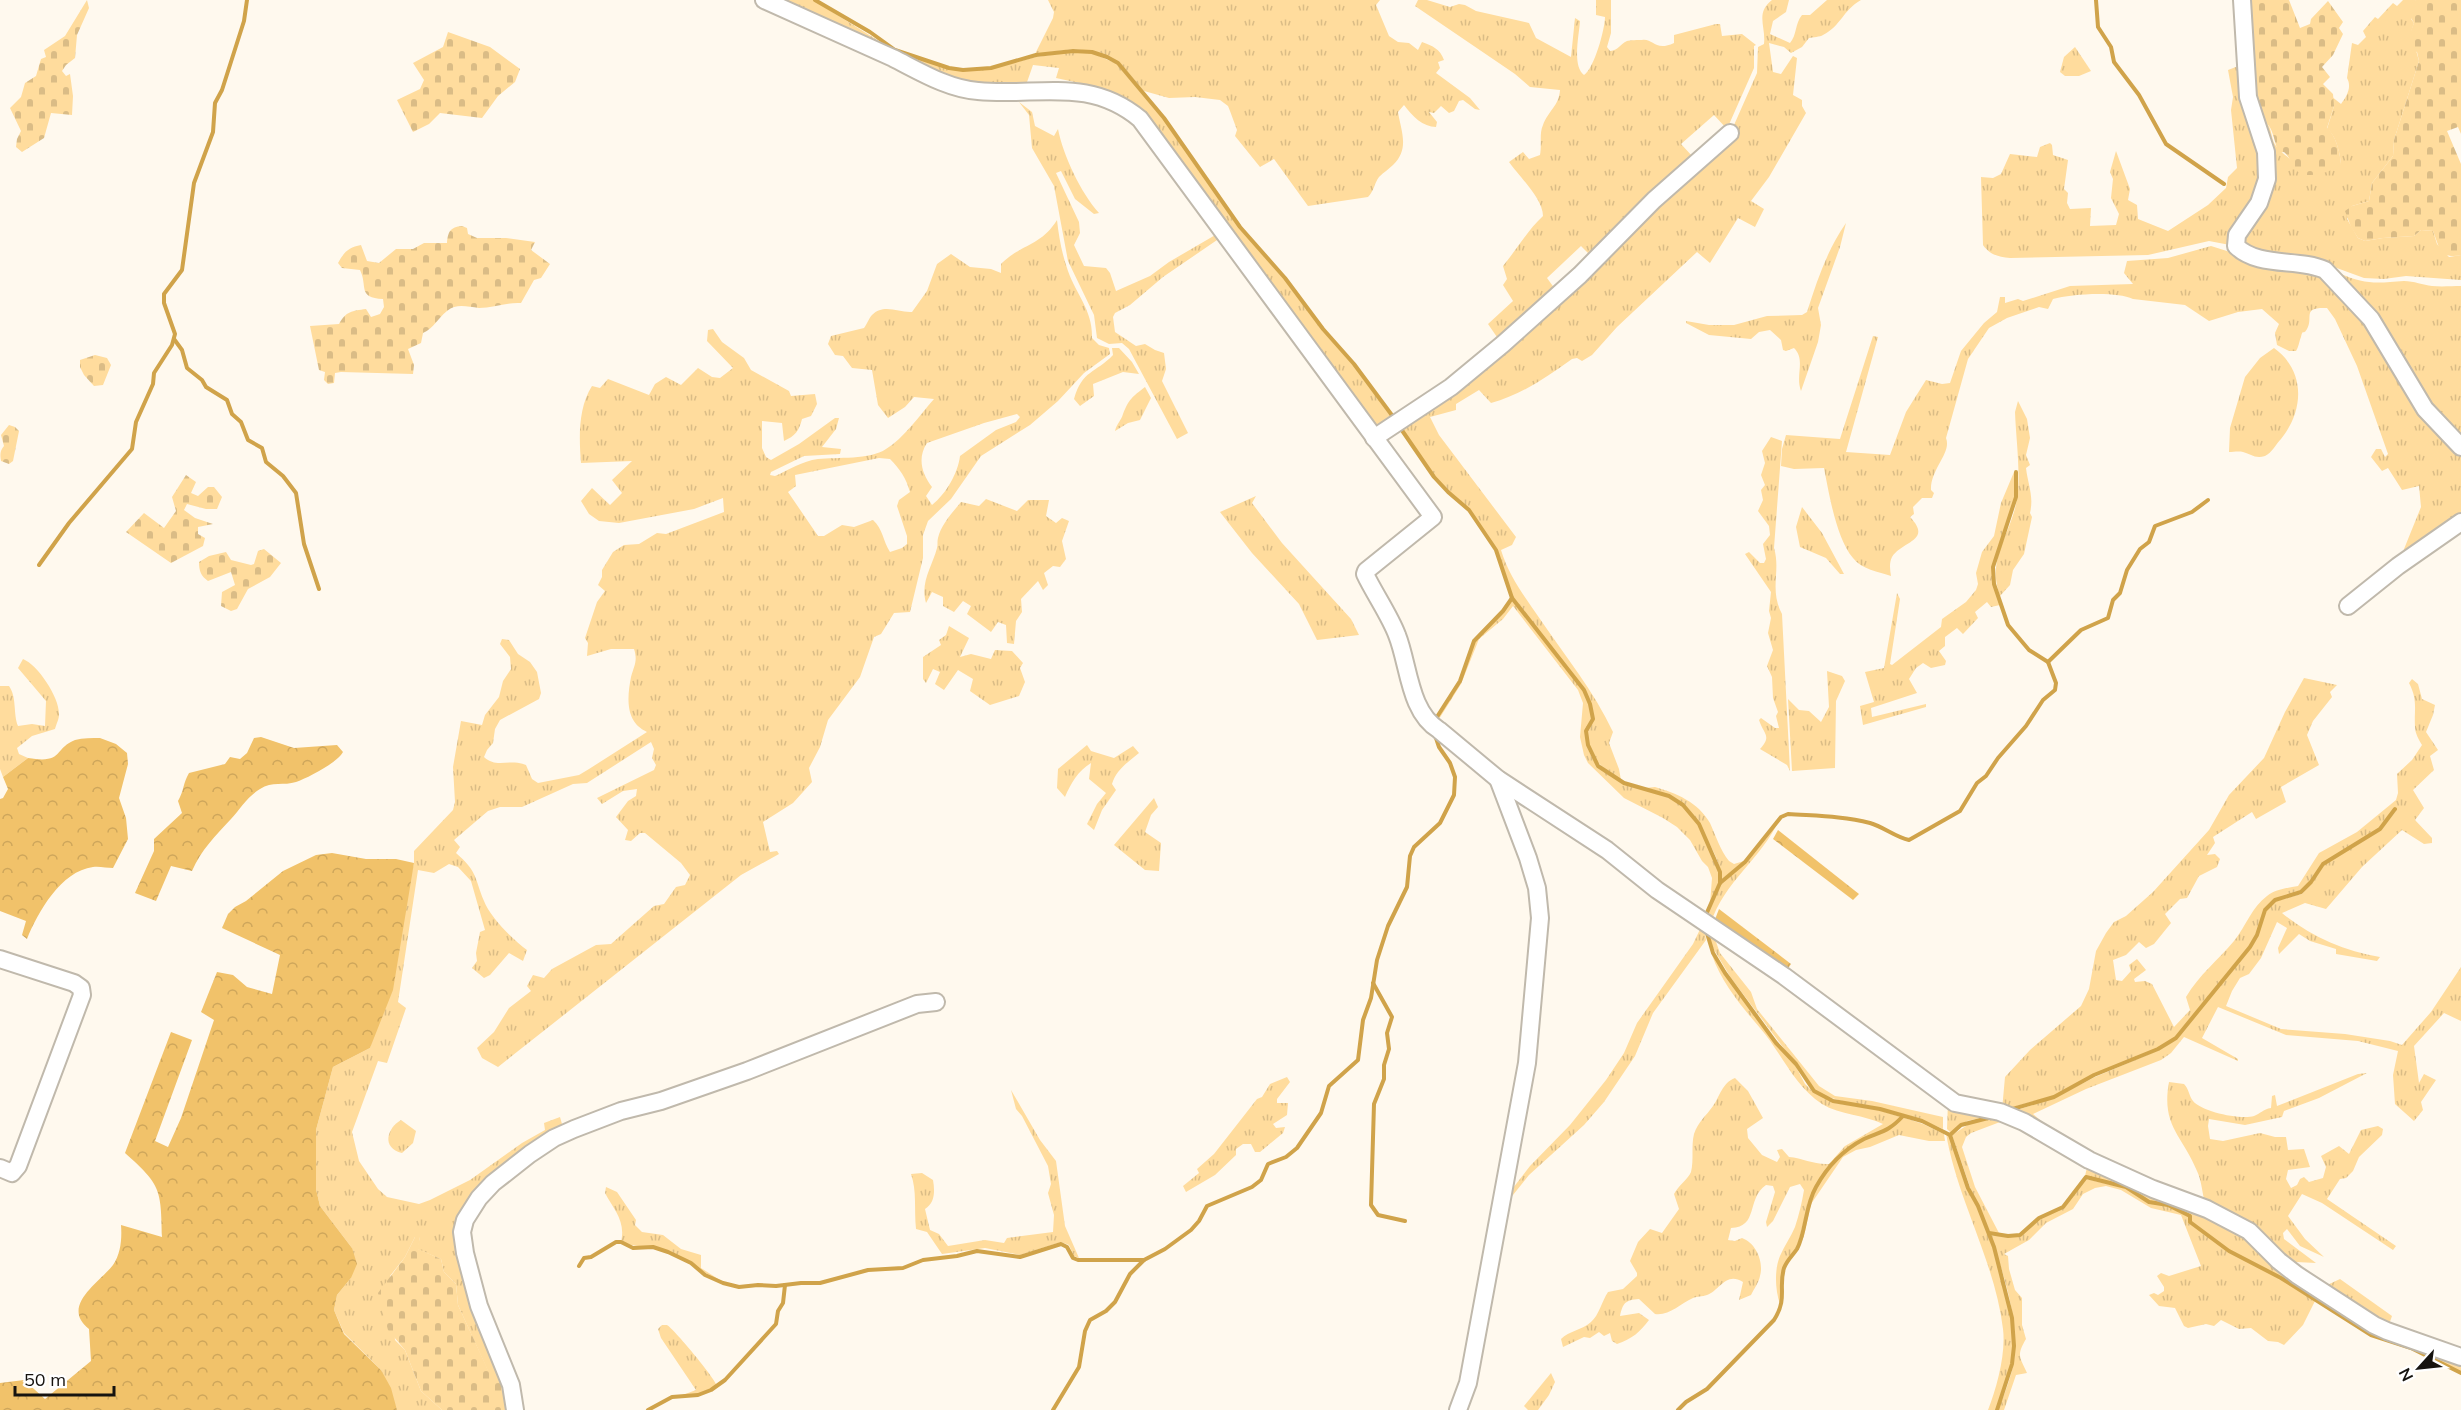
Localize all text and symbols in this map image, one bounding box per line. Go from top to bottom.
north arrow [2389,1338,2449,1398]
scale bar [15,1359,114,1397]
text: N [2394,1365,2417,1385]
text: 50 m [24,1368,66,1391]

